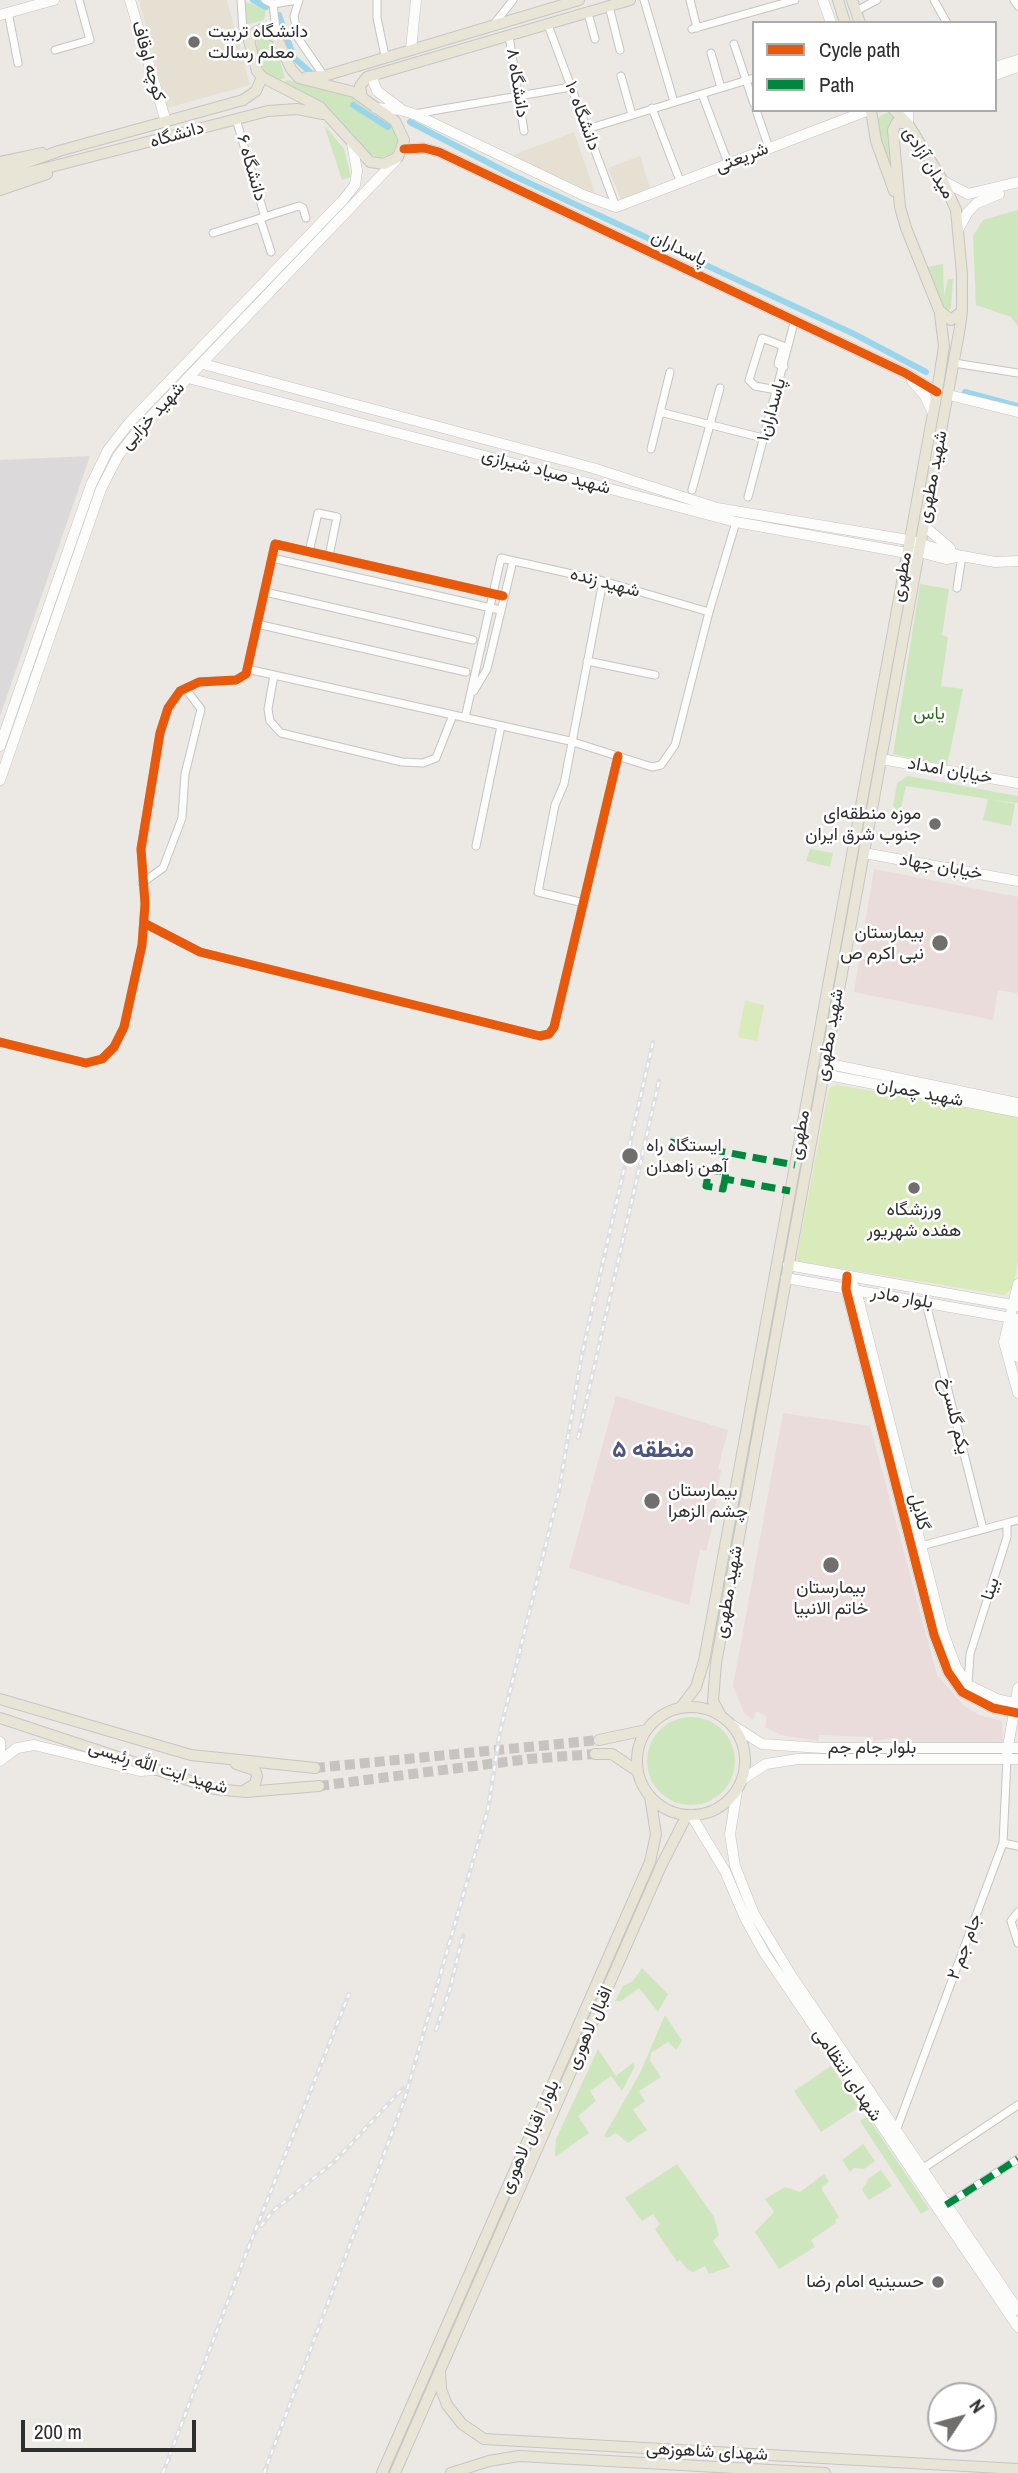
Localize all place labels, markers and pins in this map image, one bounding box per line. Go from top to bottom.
place label: دانشگاه تربیت معلم رسالت [208,21,308,64]
marker: دانشگاه تربیت معلم رسالت [186,34,202,50]
place label: موزه منطقه‌ای جنوب شرق ایران [805,803,921,846]
marker: موزه منطقه‌ای جنوب شرق ایران [927,816,943,832]
place label: بیمارستان نبی اکرم ص [840,922,924,964]
marker: بیمارستان نبی اکرم ص [930,933,950,953]
place label: ایستگاه راه آهن زاهدان [646,1135,727,1178]
marker: ایستگاه راه آهن زاهدان [620,1146,640,1166]
marker: ورزشگاه هفده شهریور [906,1180,922,1196]
place label: ورزشگاه هفده شهریور [867,1199,961,1242]
place label: بیمارستان چشم الزهرا [668,1480,748,1522]
marker: بیمارستان چشم الزهرا [642,1491,662,1511]
marker: بیمارستان خاتم الانبیا [821,1555,841,1575]
place label: بیمارستان خاتم الانبیا [794,1577,868,1620]
place label: حسینیه امام رضا [806,2271,924,2293]
marker: حسینیه امام رضا [930,2274,946,2290]

